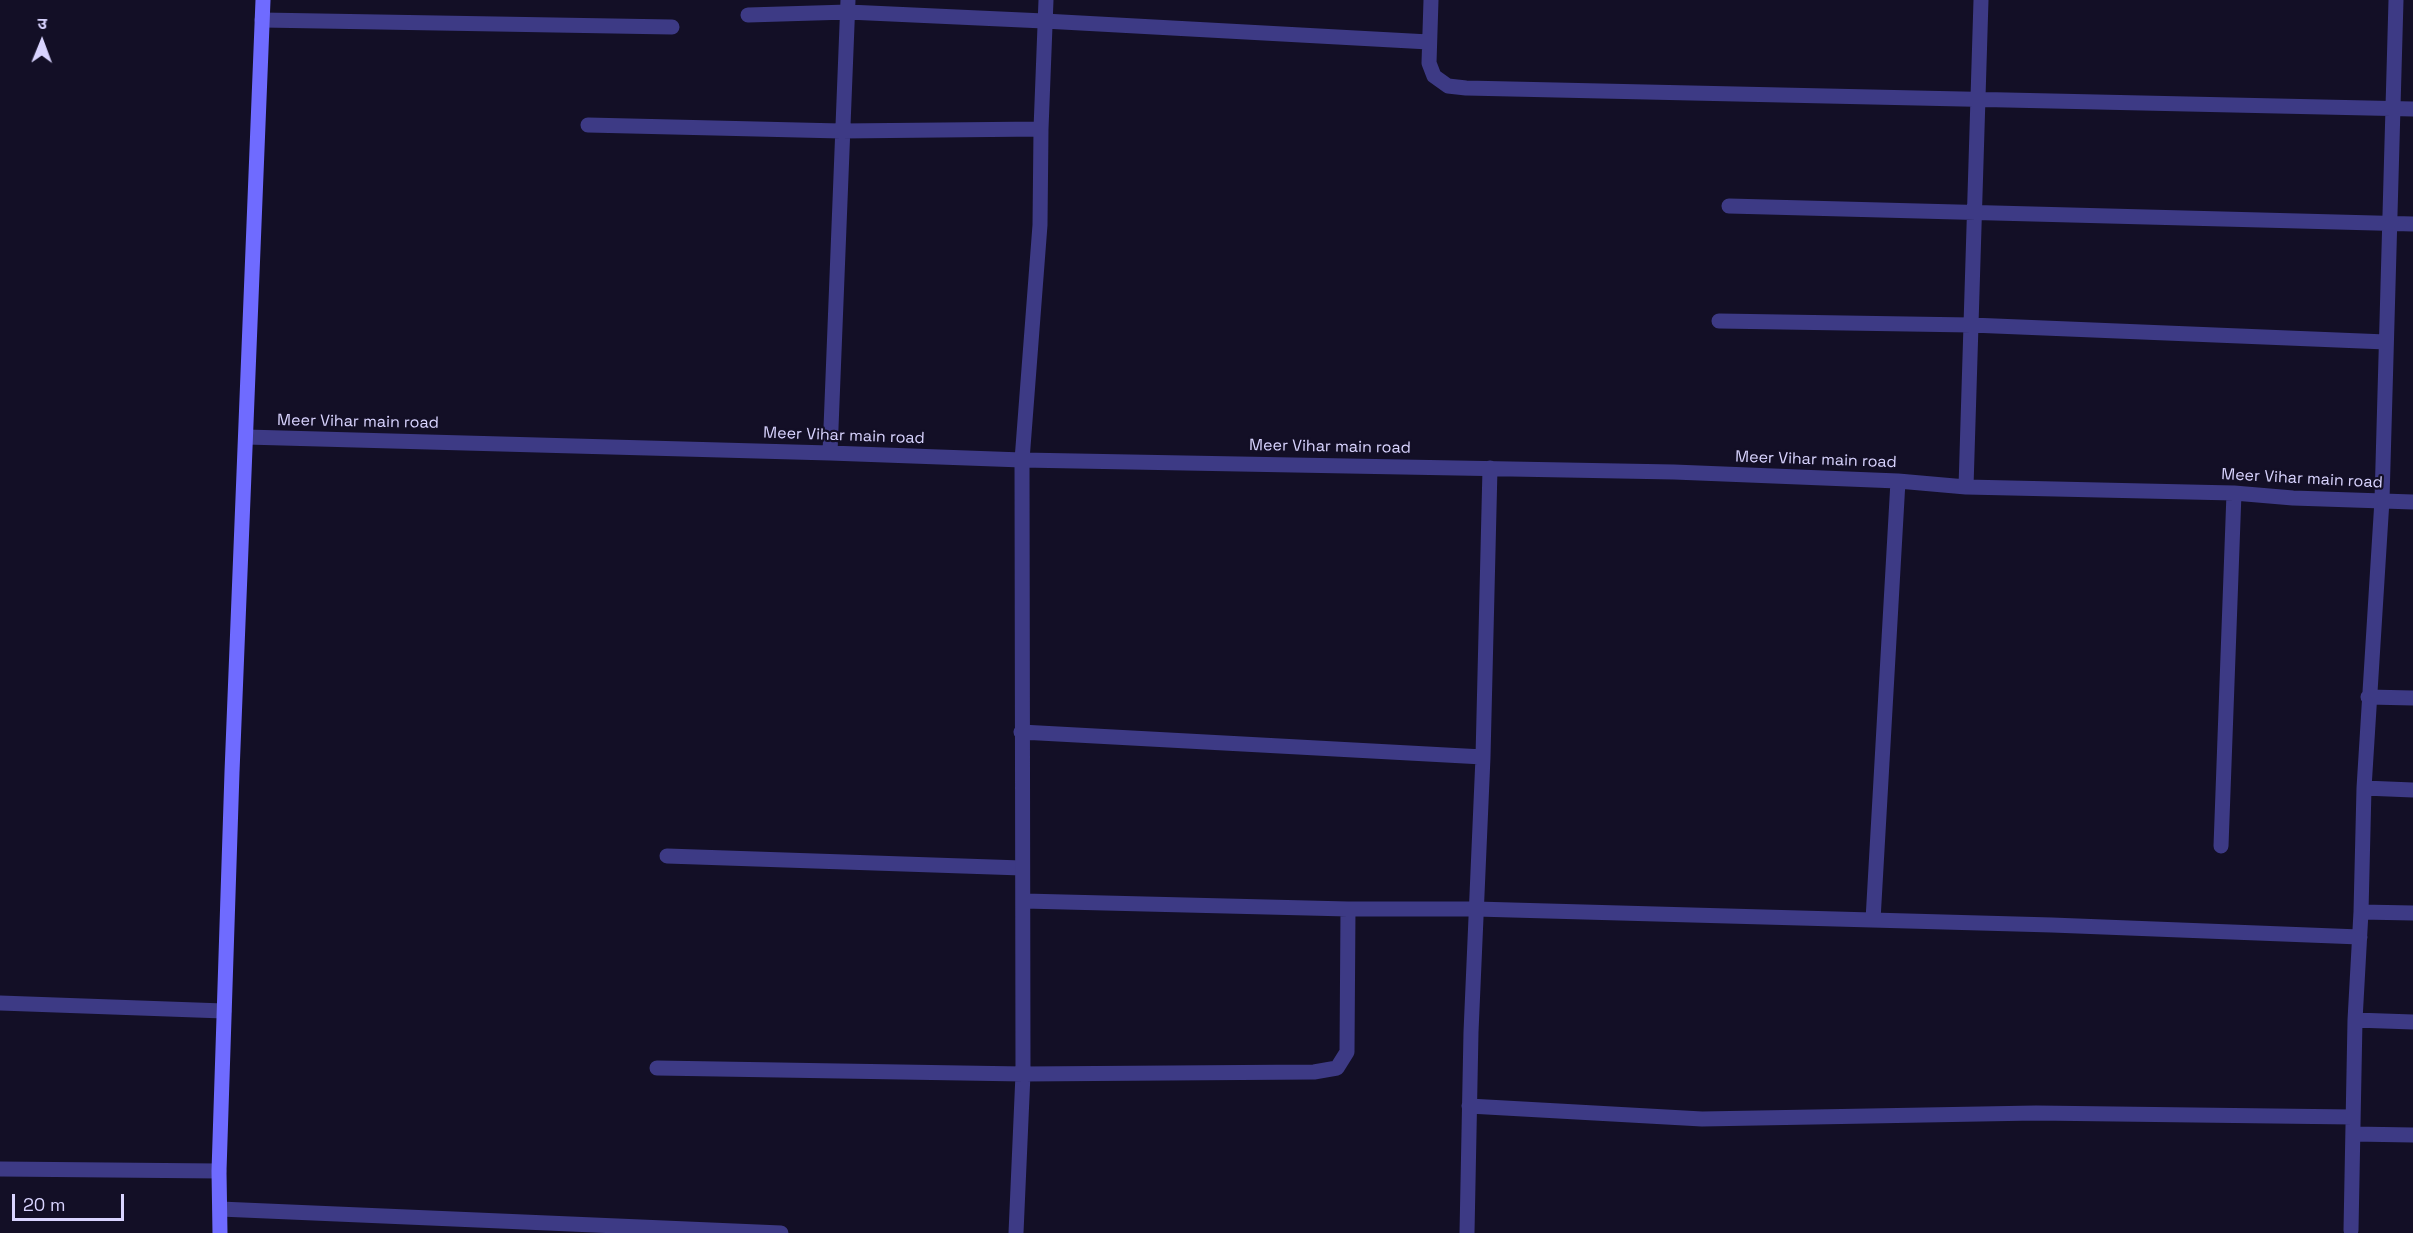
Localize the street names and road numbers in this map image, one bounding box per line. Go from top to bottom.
street label: Meer Vihar main road [277,411,439,433]
street label: Meer Vihar main road [763,424,925,448]
street label: Meer Vihar main road [1249,436,1411,458]
street label: Meer Vihar main road [1735,448,1897,472]
street label: Meer Vihar main road [2221,465,2383,493]

